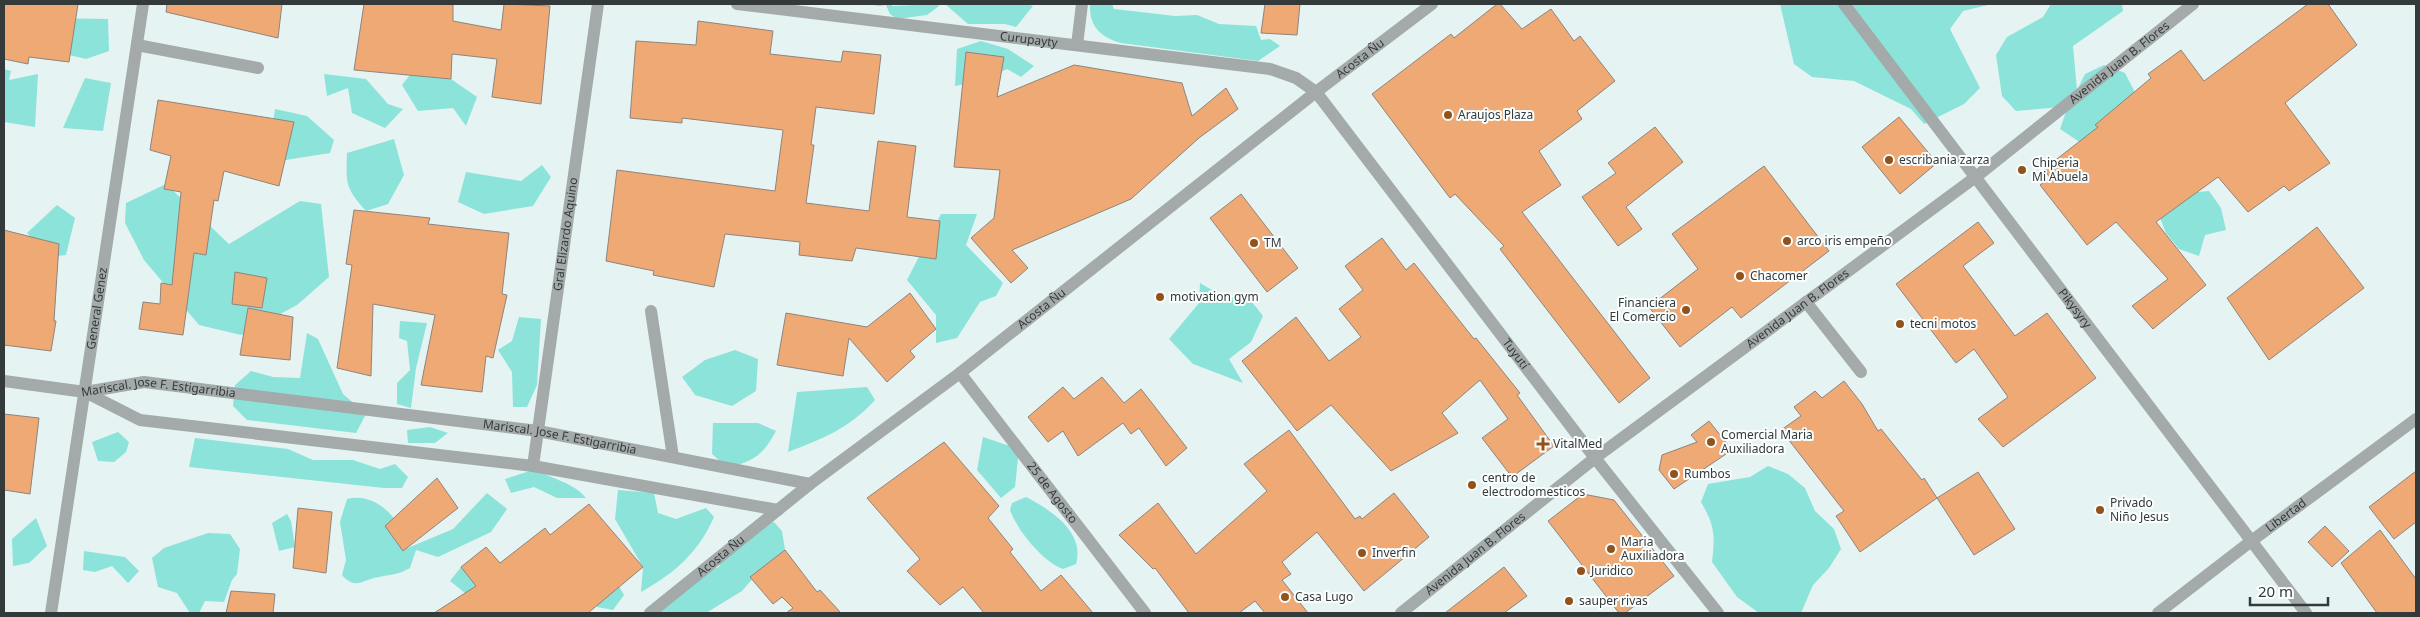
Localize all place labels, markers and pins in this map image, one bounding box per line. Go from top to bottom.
place label: Araujos Plaza [1458,106,1533,123]
marker: Araujos Plaza [1442,109,1454,121]
place label: escribania zarza [1899,151,1990,168]
marker: escribania zarza [1883,154,1895,166]
place label: Chiperia Mi Abuela [2032,154,2088,185]
marker: Chiperia Mi Abuela [2016,164,2028,176]
place label: arco iris empeño [1797,232,1891,249]
place label: TM [1264,234,1282,251]
marker: arco iris empeño [1781,235,1793,247]
marker: TM [1248,237,1260,249]
place label: Chacomer [1750,267,1808,284]
marker: Chacomer [1734,270,1746,282]
place label: motivation gym [1170,288,1259,305]
marker: motivation gym [1154,291,1166,303]
place label: Financiera El Comercio [1609,294,1676,325]
marker: Financiera El Comercio [1680,304,1692,316]
place label: tecni motos [1910,315,1977,332]
marker: tecni motos [1894,318,1906,330]
place label: Comercial Maria Auxiliadora [1721,426,1813,457]
place label: VitalMed [1553,435,1603,452]
marker: Comercial Maria Auxiliadora [1705,436,1717,448]
marker: VitalMed [1537,438,1549,450]
place label: Rumbos [1684,465,1731,482]
marker: Rumbos [1668,468,1680,480]
place label: centro de electrodomesticos [1482,469,1586,500]
marker: centro de electrodomesticos [1466,479,1478,491]
place label: Privado Niño Jesus [2110,494,2169,525]
marker: Privado Niño Jesus [2094,504,2106,516]
place label: Maria Auxiliadora [1621,533,1685,564]
marker: Maria Auxiliadora [1605,543,1617,555]
place label: Inverfin [1372,544,1416,561]
marker: Inverfin [1356,547,1368,559]
place label: Juridico [1590,562,1633,579]
marker: Juridico [1575,565,1587,577]
place label: Casa Lugo [1295,588,1353,605]
marker: Casa Lugo [1279,591,1291,603]
place label: sauper rivas [1579,592,1648,609]
marker: sauper rivas [1563,595,1575,607]

